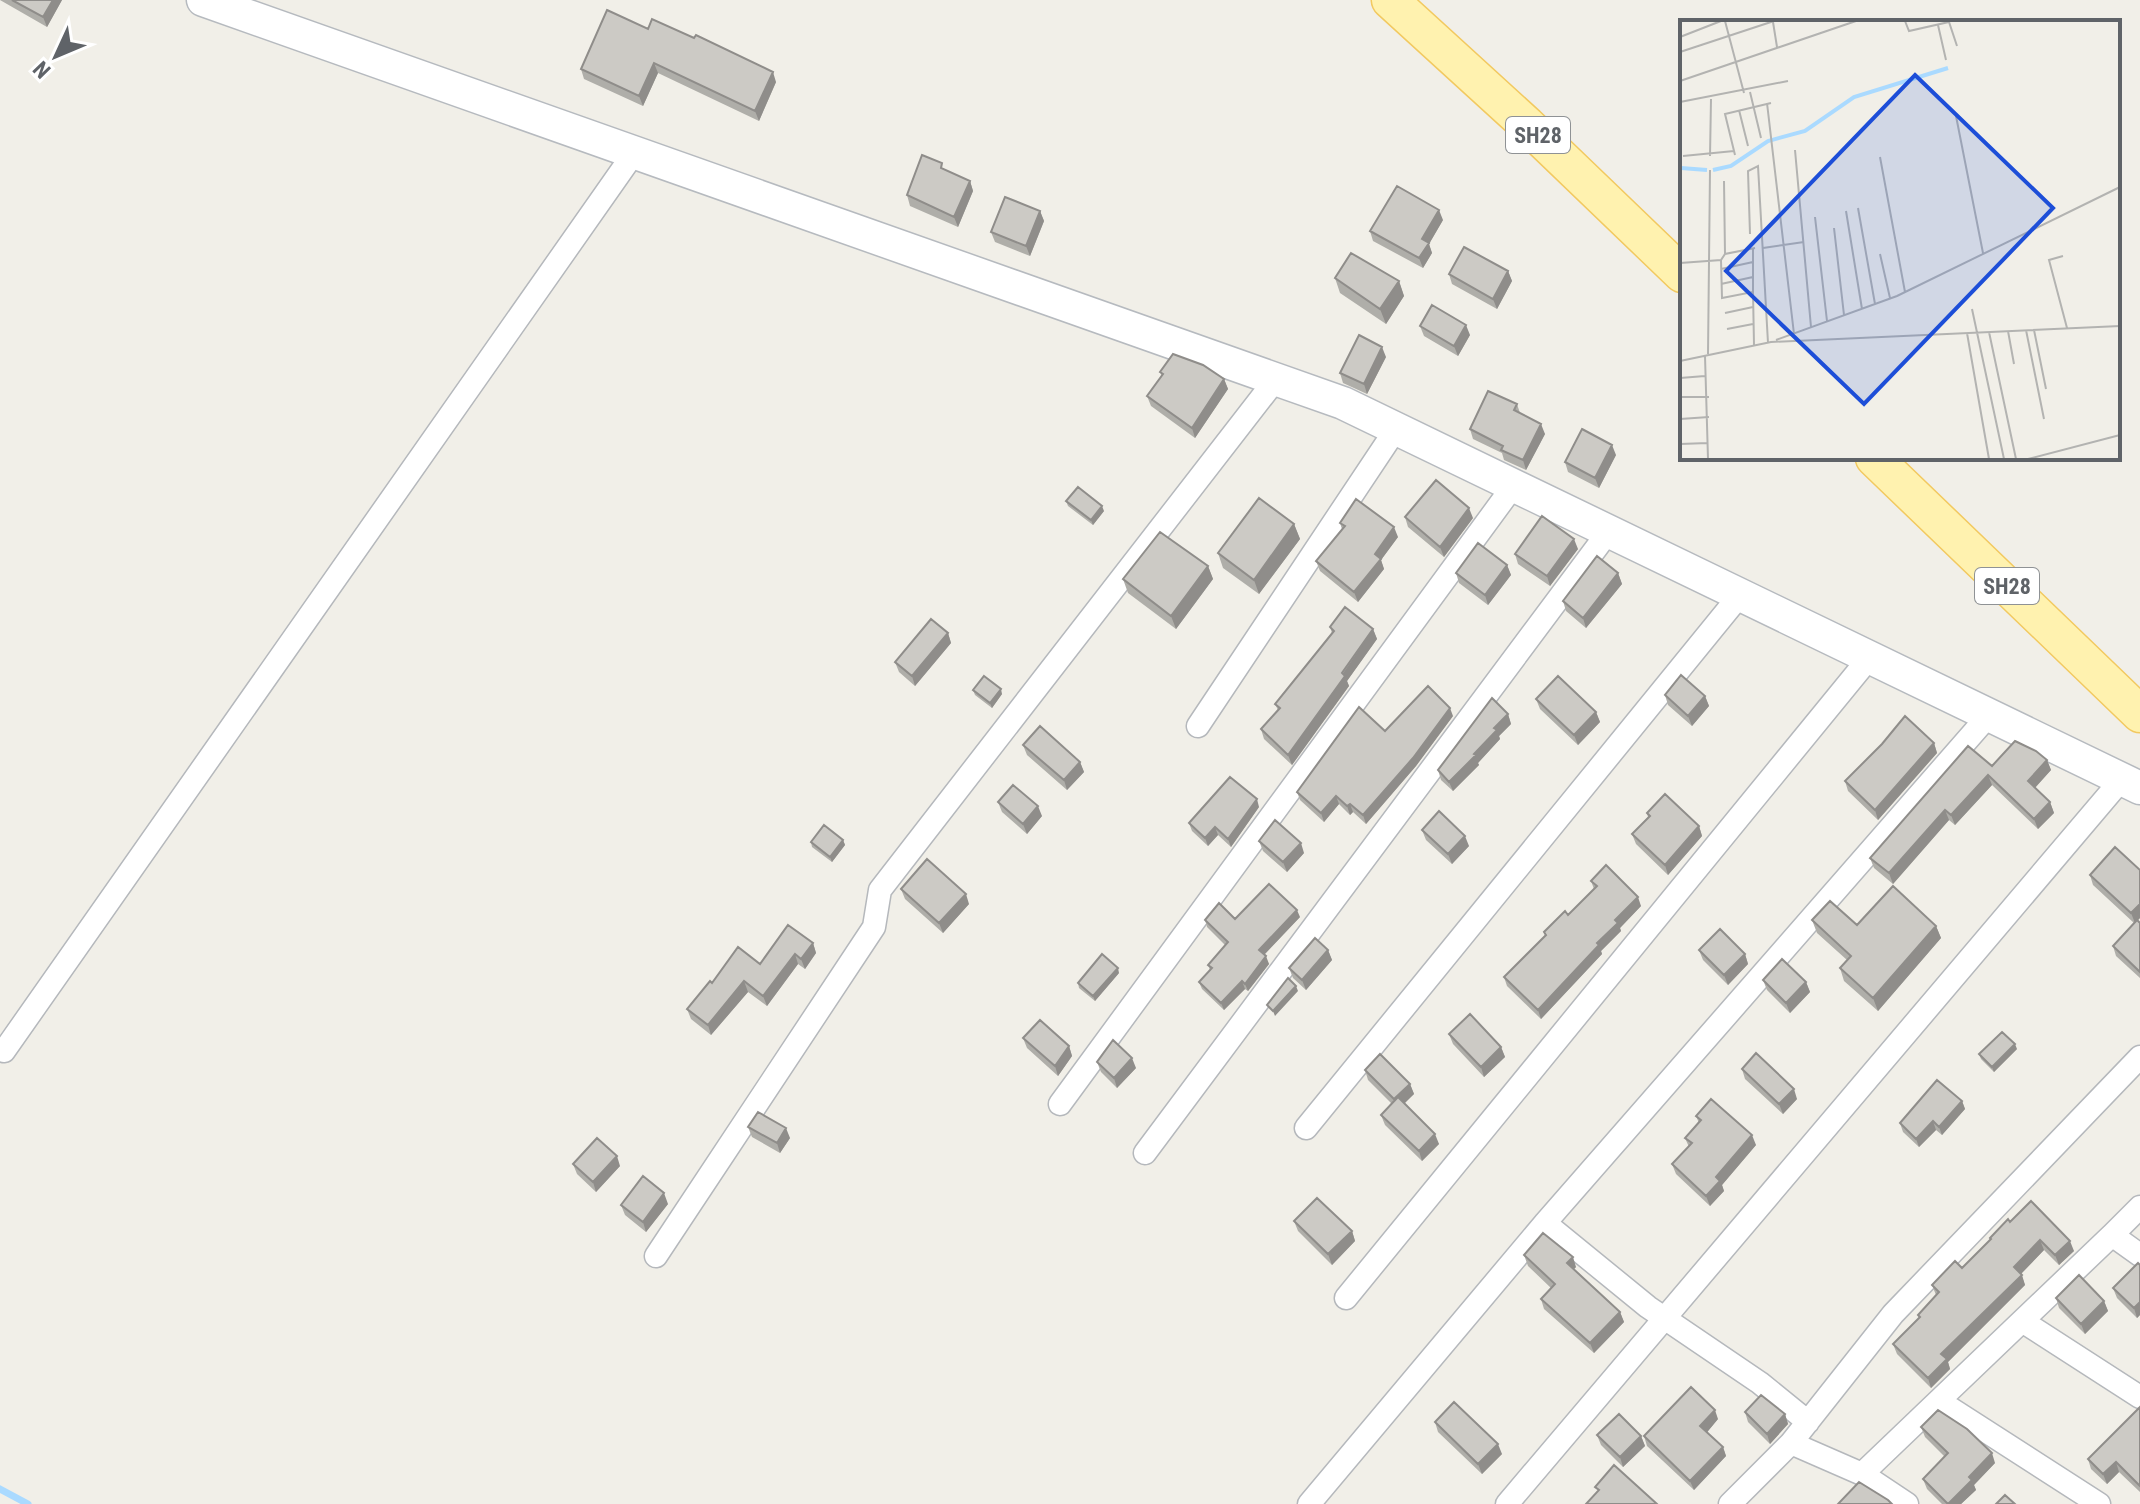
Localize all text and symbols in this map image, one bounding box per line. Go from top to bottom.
north arrow [16,16,96,96]
inset map [1680,20,2120,460]
text: N [28,56,56,83]
road number: SH28 [1506,117,1570,153]
road number: SH28 [1975,568,2039,604]

